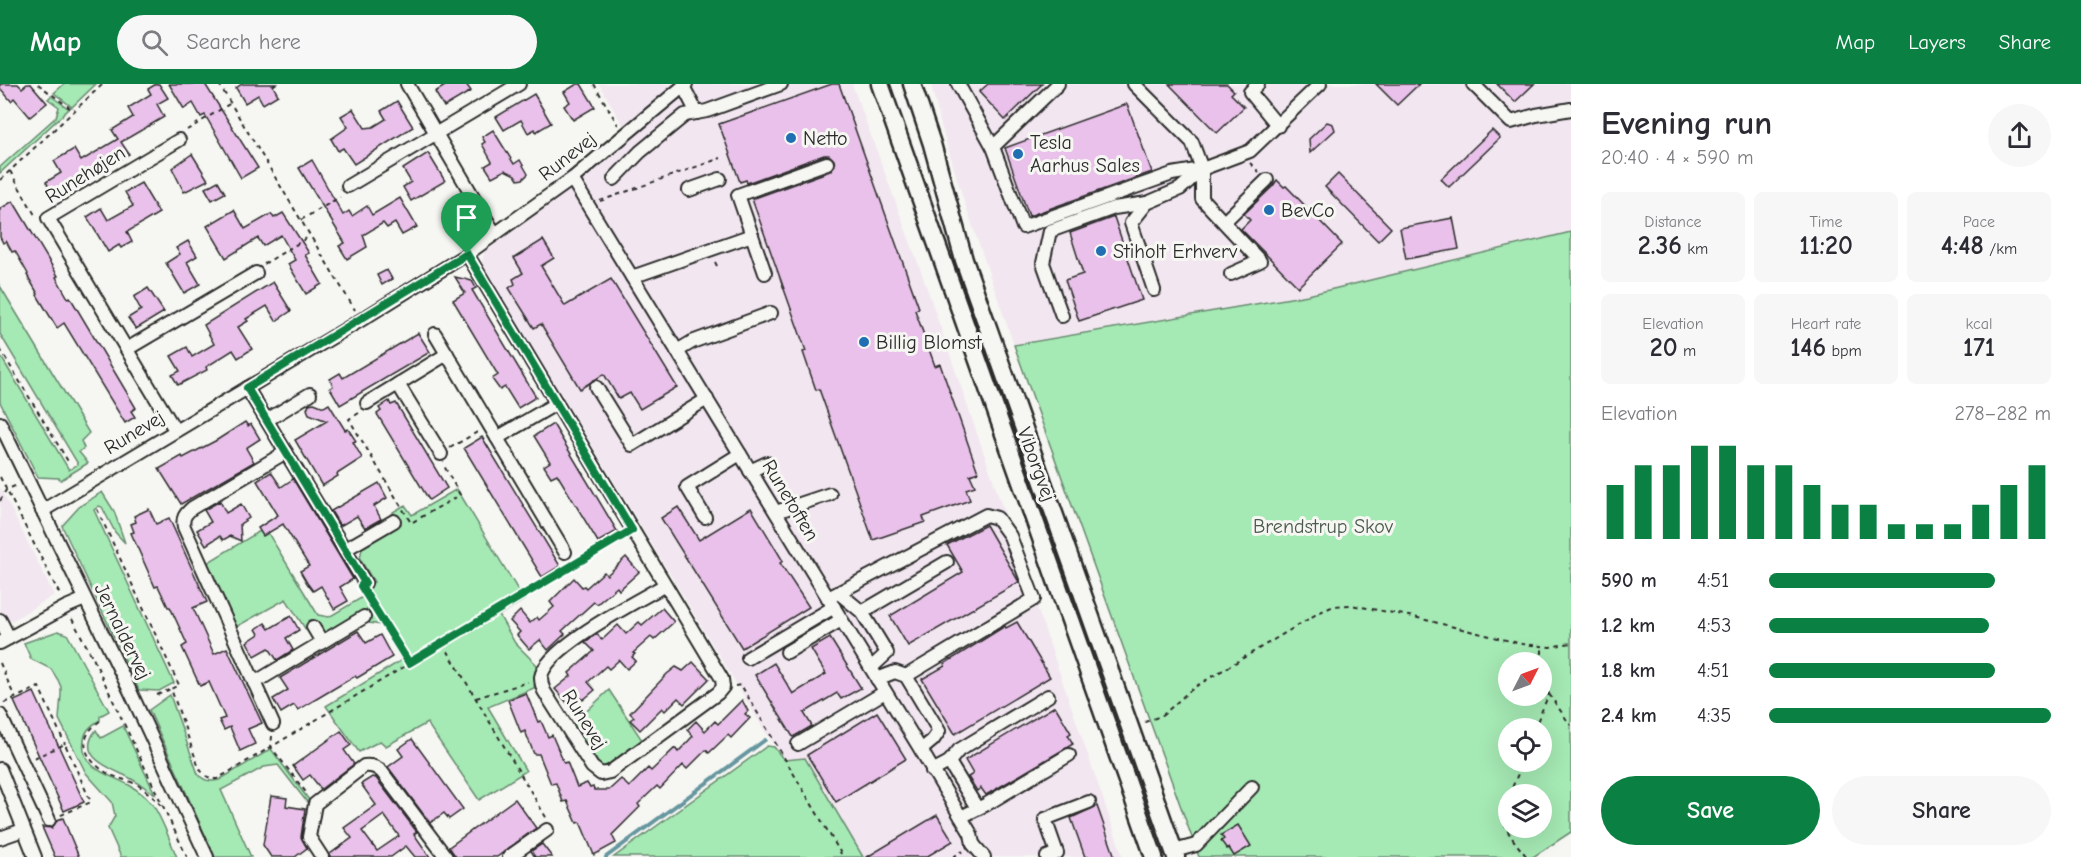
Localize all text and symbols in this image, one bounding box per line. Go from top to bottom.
search box [117,15,537,69]
text: Map [30,26,81,58]
icon: search [138,26,171,59]
text: Search here [186,29,301,55]
text: Map [1836,30,1875,54]
text: Layers [1908,30,1966,54]
text: Share [1999,30,2051,54]
text: Evening run [1601,104,1772,142]
button: share [1988,104,2051,167]
street label: Runevej [534,127,600,186]
place label: Netto [803,127,848,150]
marker: Netto [784,131,798,145]
place label: Tesla Aarhus Sales [1030,131,1140,177]
street label: Runehøjen [41,141,130,208]
text: 20:40 · 4 × 590 m [1601,146,1753,169]
marker: Tesla Aarhus Sales [1011,147,1025,161]
pin [441,192,492,254]
place label: BevCo [1281,199,1335,222]
icon: arrive [450,201,483,234]
marker: BevCo [1262,203,1276,217]
text: Distance [1644,213,1702,231]
text: Time [1809,213,1843,231]
text: Pace [1963,213,1995,231]
text: 2.36 [1638,231,1682,261]
text: 11:20 [1799,231,1853,261]
text: 4:48 [1941,231,1984,261]
place label: Stiholt Erhverv [1113,240,1238,263]
text: km [1682,240,1708,258]
text: /km [1984,240,2017,258]
marker: Stiholt Erhverv [1094,244,1108,258]
text: Elevation [1642,315,1704,333]
text: Heart rate [1791,315,1861,333]
text: kcal [1966,315,1992,333]
place label: Billig Blomst [876,331,983,354]
text: 20 [1650,333,1678,363]
text: 146 [1790,333,1826,363]
text: 171 [1963,333,1995,363]
marker: Billig Blomst [857,335,871,349]
text: m [1678,342,1696,360]
text: bpm [1826,342,1862,360]
text: Elevation [1601,402,1678,425]
text: 278–282 m [1954,402,2051,425]
street label: Runevej [100,406,168,459]
street label: Viborgvej [1013,424,1061,504]
street label: Runetoften [757,455,824,545]
park label: Brendstrup Skov [1253,515,1394,538]
text: 590 m [1601,569,1657,592]
text: 4:51 [1697,569,1729,592]
street label: Jernaldervej [89,579,156,683]
text: 1.2 km [1601,614,1655,637]
text: 4:53 [1697,614,1731,637]
north arrow [1498,652,1552,706]
map controls [1498,652,1552,838]
text: 1.8 km [1601,659,1656,682]
text: 4:51 [1697,659,1729,682]
street label: Runevej [557,685,612,753]
text: 2.4 km [1601,704,1657,727]
text: 4:35 [1697,704,1731,727]
button: locate [1498,718,1552,772]
button: Save [1601,776,1820,845]
button: Share [1832,776,2051,845]
button: layers [1498,784,1552,838]

